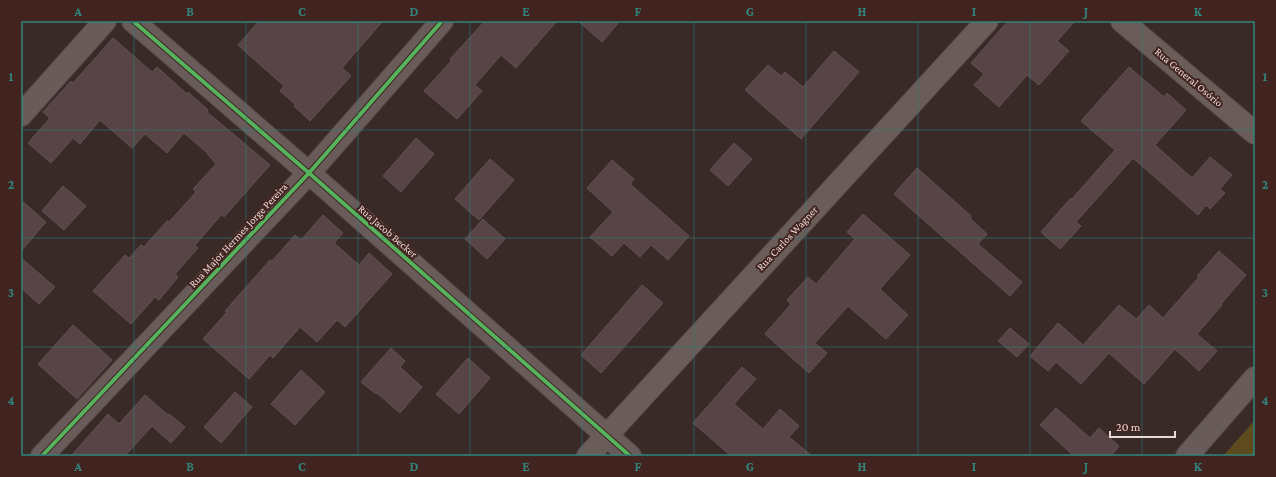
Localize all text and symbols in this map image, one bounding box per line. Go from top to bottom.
text: A [73,4,82,19]
text: B [186,4,194,19]
text: C [298,4,306,19]
text: D [410,4,419,19]
text: E [522,4,530,19]
text: F [635,4,642,19]
text: G [746,4,754,19]
text: H [858,4,867,19]
text: I [972,4,976,19]
text: J [1082,4,1088,19]
text: K [1194,4,1203,19]
street label: Rua General Osório [1153,45,1226,109]
text: 1 [9,69,14,84]
text: 1 [1263,69,1268,84]
text: 2 [8,177,15,192]
text: 2 [1262,177,1269,192]
street label: Rua Major Hermes Jorge Pereira [186,180,290,290]
street label: Rua Jacob Becker [355,202,420,261]
street label: Rua Carlos Wagner [754,203,821,273]
text: 3 [8,285,14,300]
text: 3 [1262,285,1268,300]
text: 4 [7,393,15,408]
text: 4 [1261,393,1269,408]
scale bar [1110,413,1175,439]
text: 20 m [1116,420,1141,434]
text: A [73,459,82,474]
text: B [186,459,194,474]
text: C [298,459,306,474]
text: D [410,459,419,474]
text: E [522,459,530,474]
text: F [635,459,642,474]
text: G [746,459,754,474]
text: H [858,459,867,474]
text: I [972,459,976,474]
text: J [1082,459,1088,474]
text: K [1194,459,1203,474]

